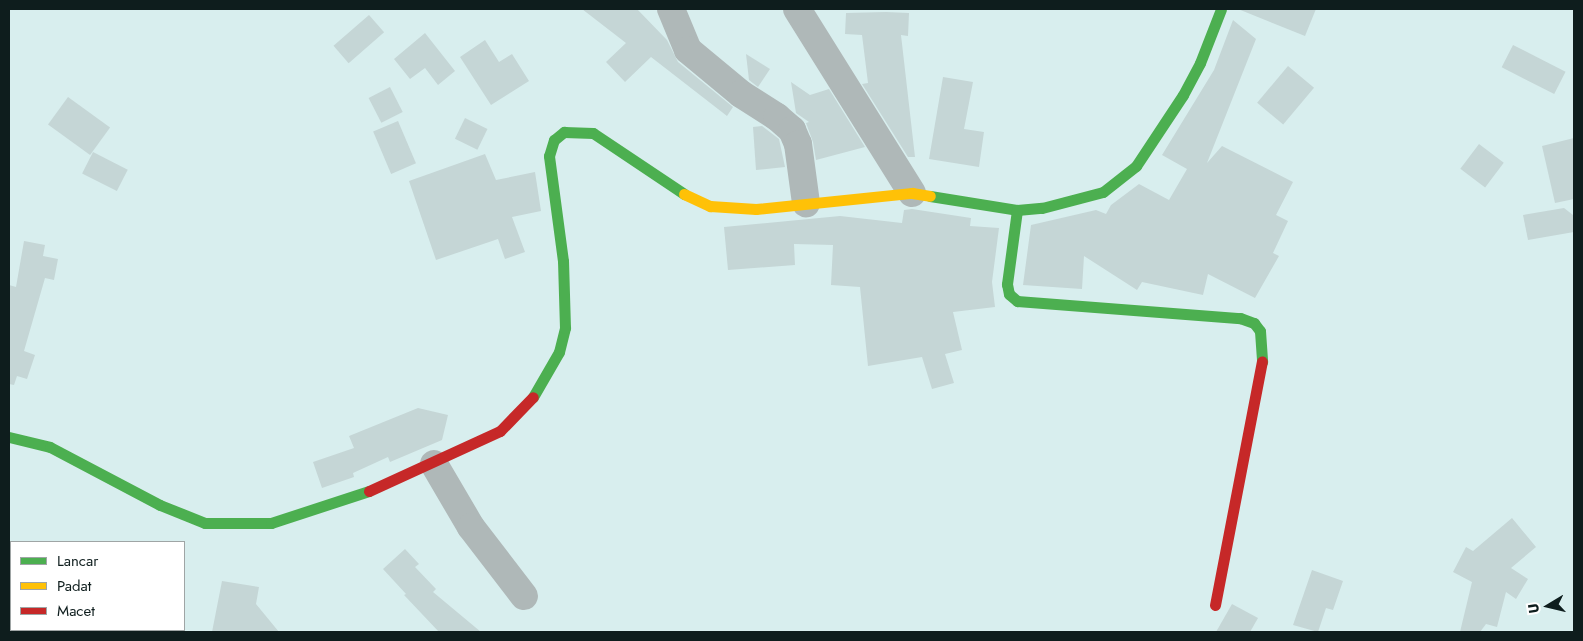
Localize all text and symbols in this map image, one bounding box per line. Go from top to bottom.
legend [10,541,185,631]
text: Lancar [57,550,98,572]
text: Padat [57,575,91,597]
north arrow [1523,581,1573,631]
text: Macet [57,600,95,622]
text: U [1523,602,1544,615]

